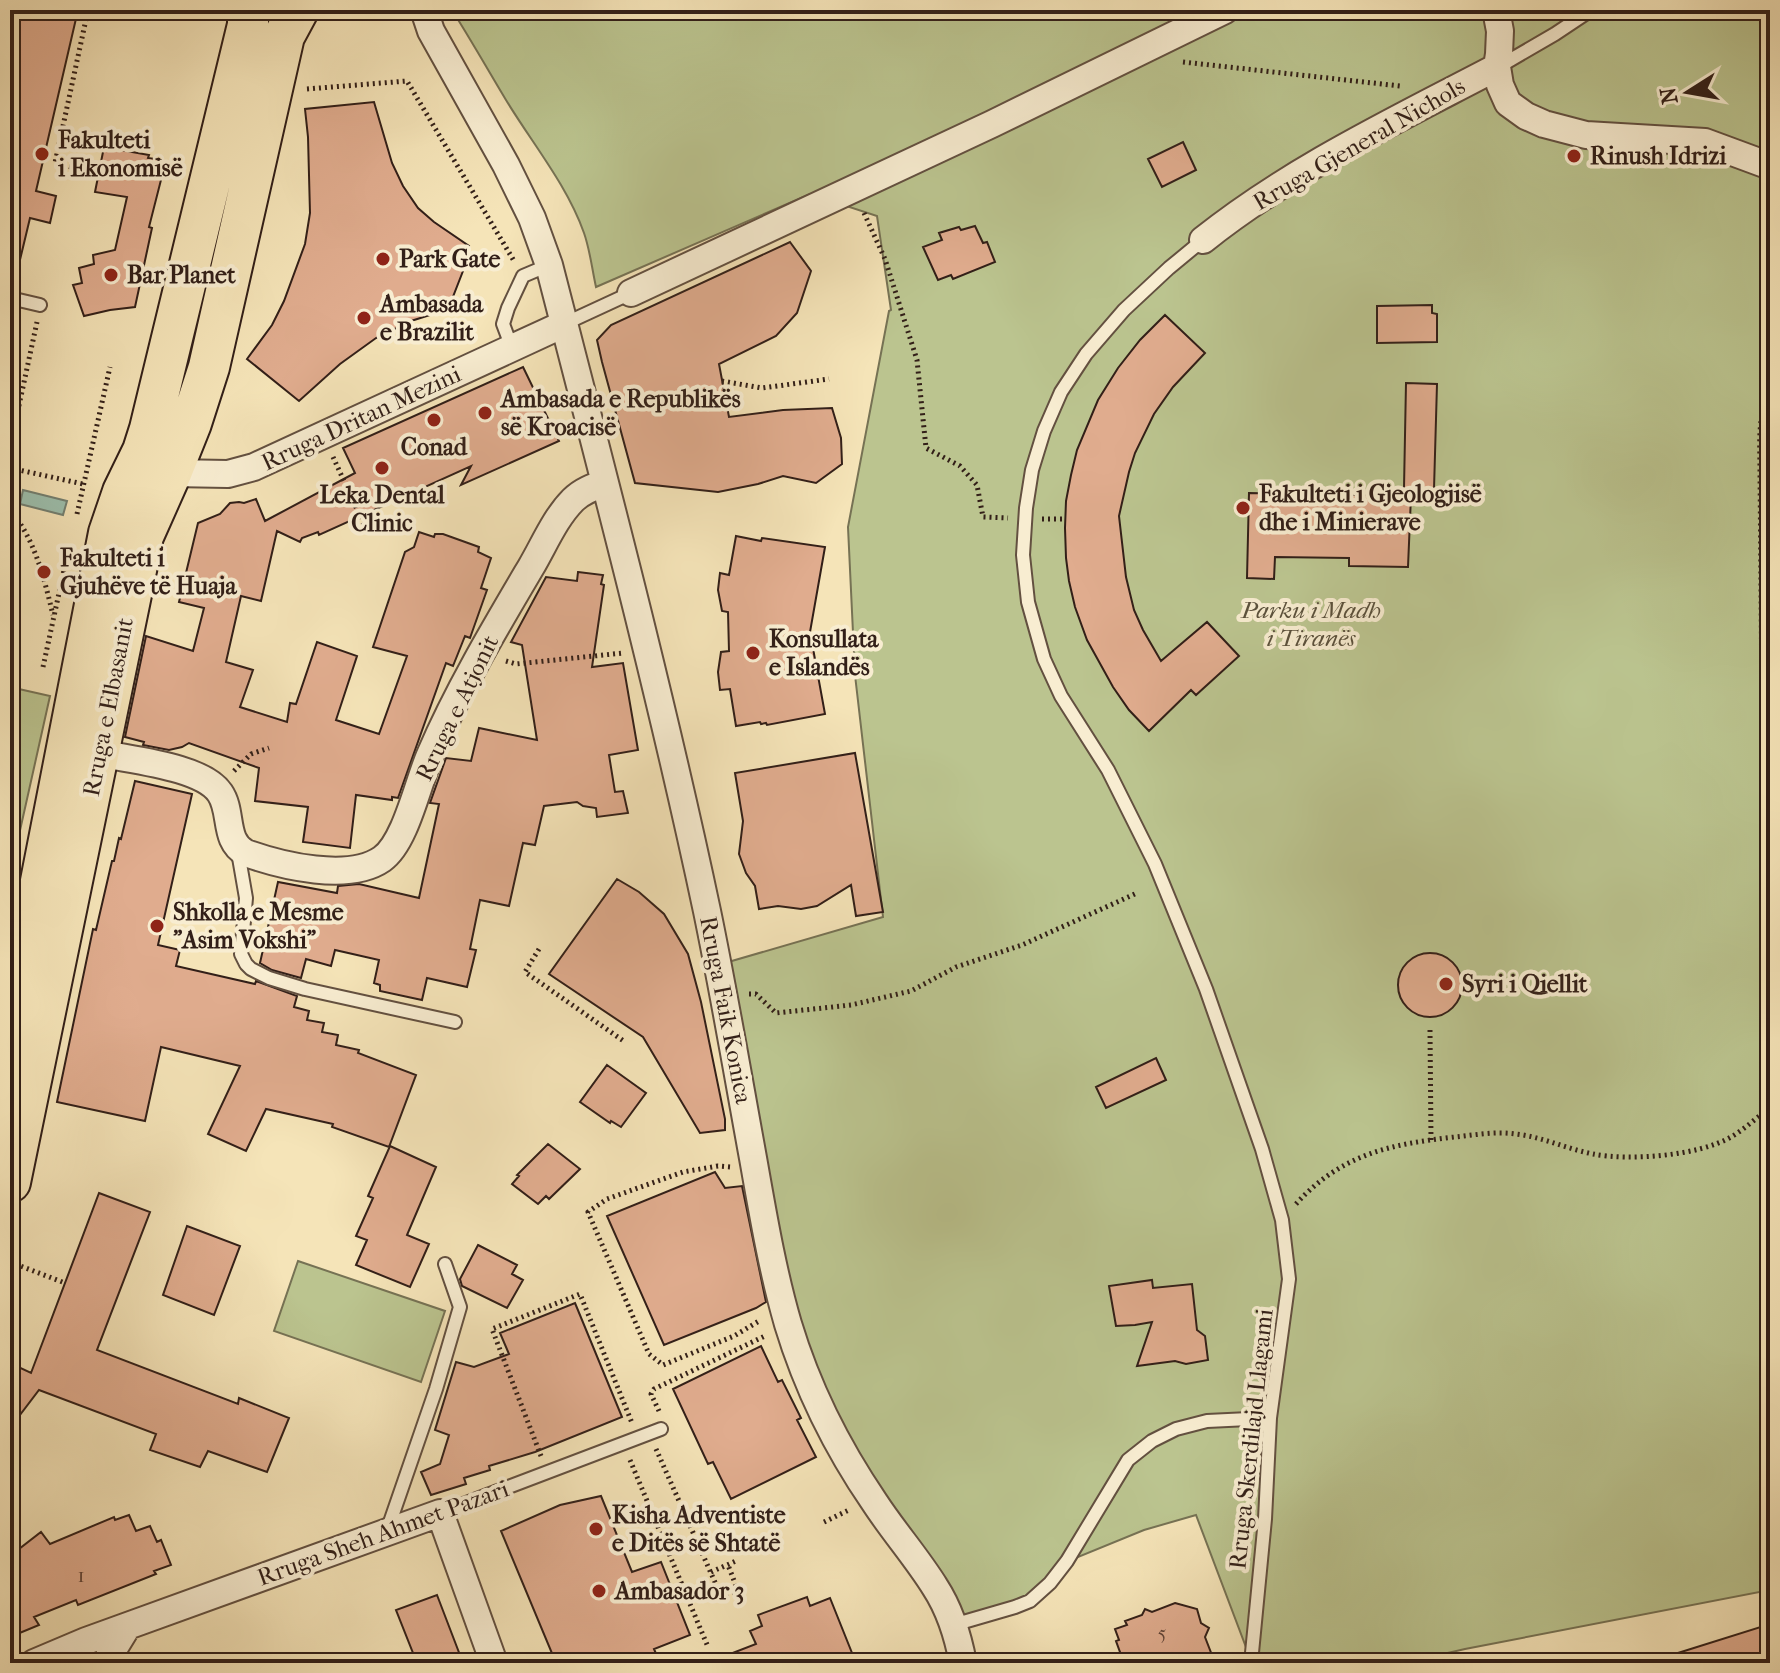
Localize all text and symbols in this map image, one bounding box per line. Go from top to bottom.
north arrow [1648,52,1728,132]
street label: Rruga Gjeneral Nichols [1248,72,1470,216]
text: N [1655,85,1684,106]
place label: Fakulteti i Ekonomisë [57,126,183,182]
place label: Rinush Idrizi [1590,142,1727,170]
marker: Fakulteti i Ekonomisë [33,145,51,163]
marker: Rinush Idrizi [1565,147,1583,165]
place label: Park Gate [399,245,501,273]
marker: Park Gate [374,250,392,268]
place label: Bar Planet [127,261,236,289]
marker: Bar Planet [102,266,120,284]
place label: Ambasada e Brazilit [378,290,484,346]
marker: Ambasada e Brazilit [355,309,373,327]
street label: Rruga Dritan Mezini [257,359,465,477]
place label: Ambasada e Republikës së Kroacisë [499,385,741,441]
marker: Ambasada e Republikës së Kroacisë [476,404,494,422]
marker: Conad [425,411,443,429]
place label: Conad [401,433,468,461]
marker: Leka Dental Clinic [373,459,391,477]
place label: Fakulteti i Gjeologjisë dhe i Minierave [1258,480,1482,536]
place label: Leka Dental Clinic [319,481,445,537]
marker: Fakulteti i Gjeologjisë dhe i Minierave [1234,499,1252,517]
place label: Fakulteti i Gjuhëve të Huaja [59,544,237,600]
marker: Fakulteti i Gjuhëve të Huaja [35,563,53,581]
park label: Parku i Madh i Tiranës [1240,596,1381,652]
street label: Rruga e Elbasanit [77,615,139,799]
place label: Konsullata e Islandës [769,625,879,681]
street label: Rruga e Atjonit [410,630,505,785]
marker: Konsullata e Islandës [744,644,762,662]
place label: Shkolla e Mesme "Asim Vokshi" [173,898,344,954]
street label: Rruga Faik Konica [694,914,758,1107]
marker: Shkolla e Mesme "Asim Vokshi" [148,917,166,935]
place label: Syri i Qiellit [1462,970,1588,998]
marker: Syri i Qiellit [1437,975,1455,993]
street label: Rruga Skerdilajd Llagami [1223,1307,1279,1571]
street label: Rruga Sheh Ahmet Pazari [254,1474,512,1592]
place label: Kisha Adventiste e Ditës së Shtatë [612,1501,786,1557]
marker: Kisha Adventiste e Ditës së Shtatë [587,1520,605,1538]
house number: 1 [77,1564,85,1587]
place label: Ambasador 3 [613,1577,744,1605]
marker: Ambasador 3 [590,1582,608,1600]
house number: 5 [1158,1622,1166,1645]

